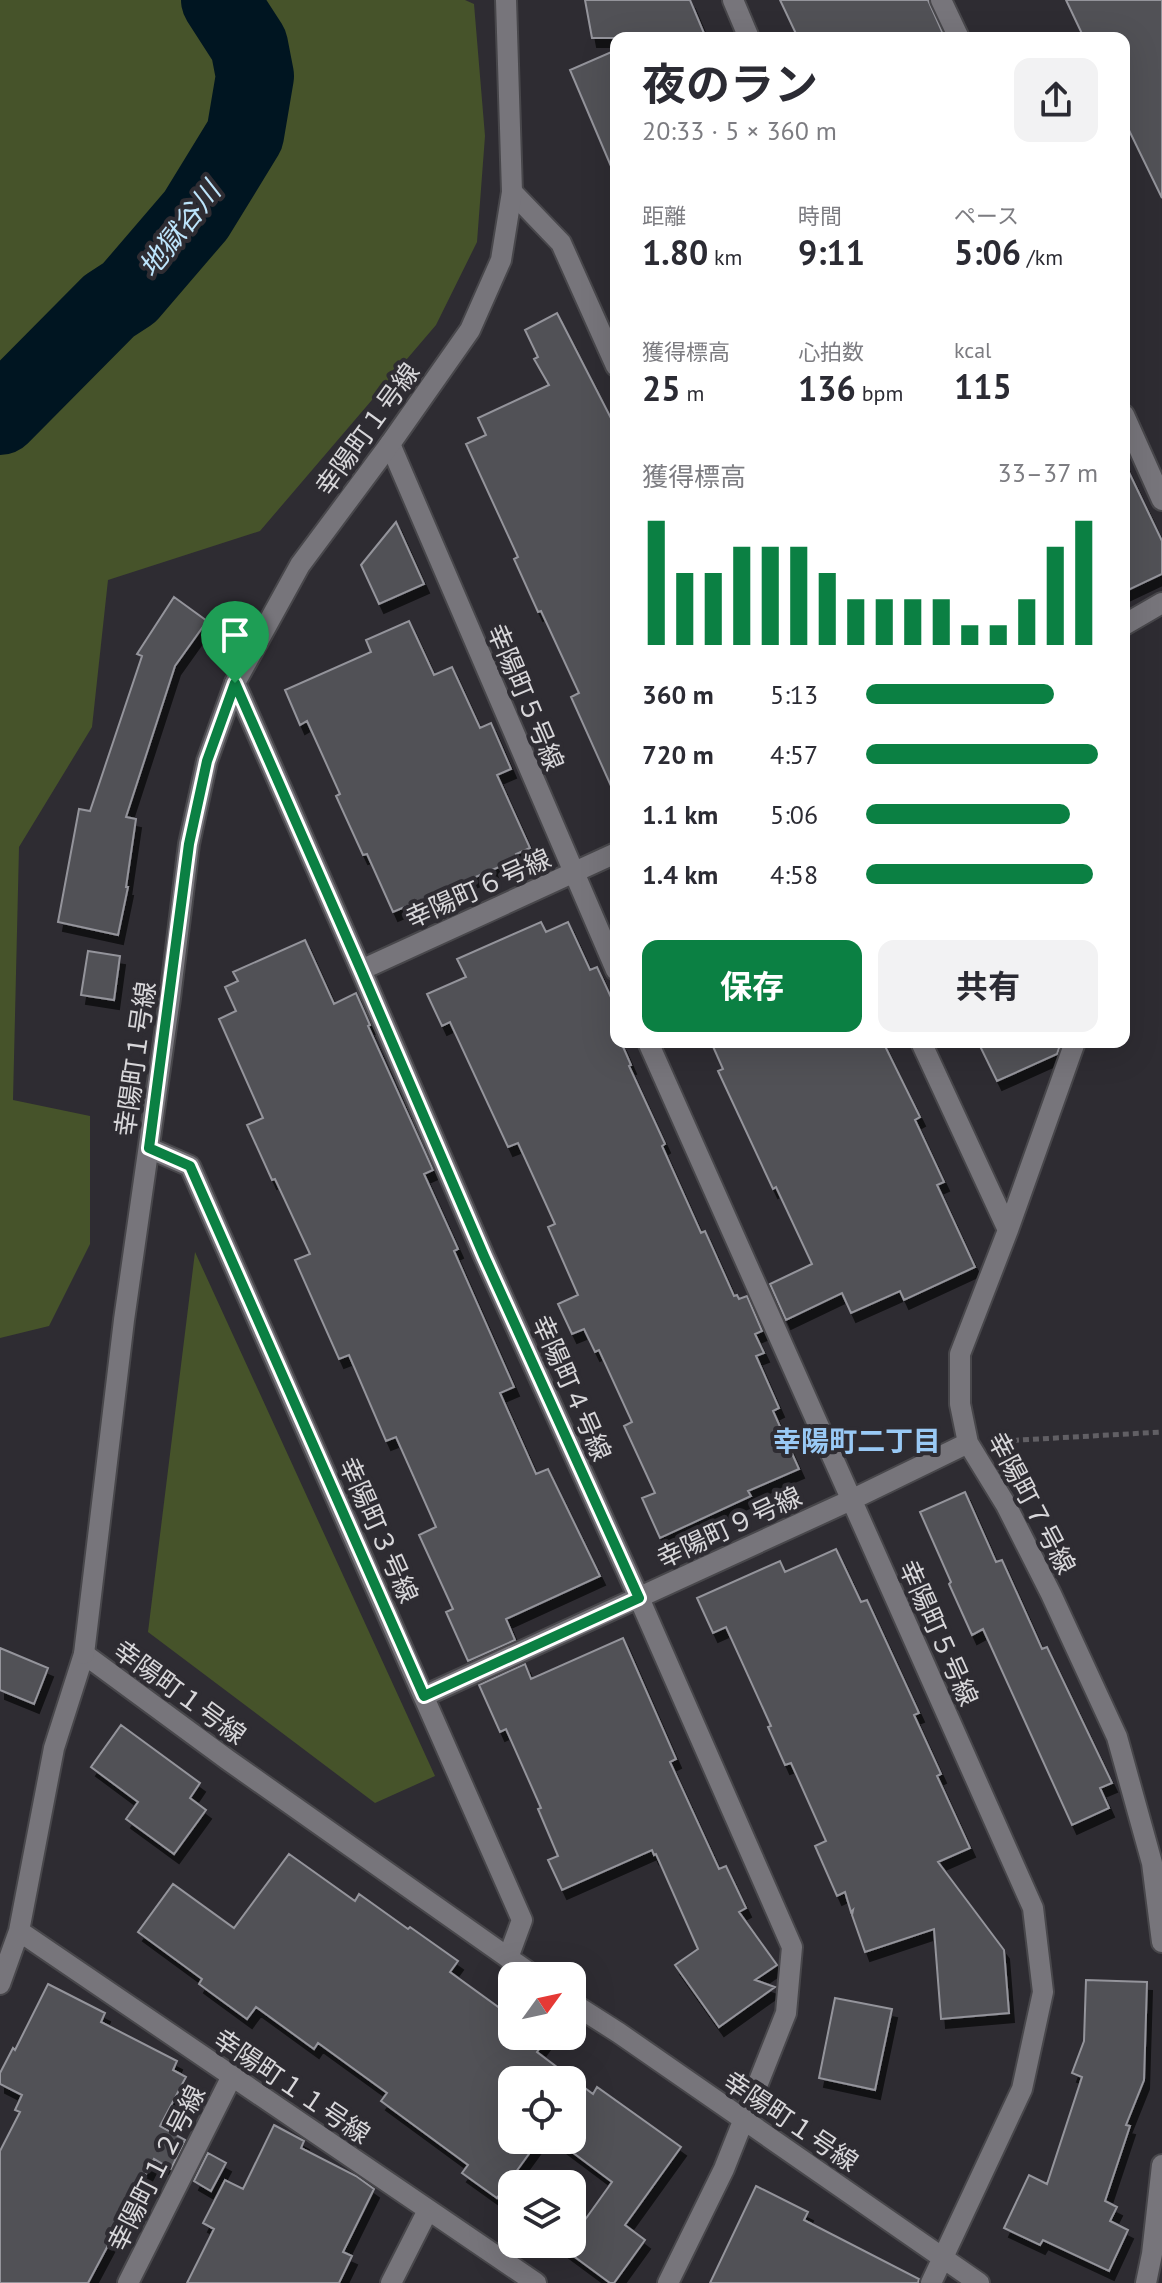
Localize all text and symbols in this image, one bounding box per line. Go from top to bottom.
text: 夜のラン [642,55,818,112]
button: share [1014,58,1098,142]
text: 20:33 · 5 × 360 m [642,114,837,147]
water label: 地獄谷川 [130,171,230,285]
text: 距離 [642,202,686,230]
text: 時間 [798,202,842,230]
text: ペース [954,202,1019,230]
text: 1.80 [642,230,708,274]
text: 9:11 [798,230,865,274]
text: 5:06 [954,230,1021,274]
text: km [708,243,742,271]
text: /km [1021,243,1063,271]
text: kcal [954,336,992,364]
text: 獲得標高 [642,338,730,366]
text: 心拍数 [798,338,864,366]
street label: 幸陽町１号線 [308,356,426,502]
text: 115 [954,364,1012,408]
text: 25 [642,366,681,410]
text: 136 [798,366,856,410]
text: m [681,379,704,407]
text: bpm [856,379,903,407]
text: 33–37 m [998,456,1098,489]
text: 獲得標高 [642,460,746,493]
pin [201,601,269,683]
icon: arrive [213,613,257,657]
street label: 幸陽町５号線 [480,619,572,775]
text: 360 m [642,678,714,711]
text: 5:13 [770,678,818,711]
text: 720 m [642,738,714,771]
text: 4:57 [770,738,818,771]
text: 1.1 km [642,798,718,831]
text: 5:06 [770,798,818,831]
street label: 幸陽町６号線 [400,841,556,935]
text: 1.4 km [642,858,718,891]
text: 4:58 [770,858,818,891]
button: 保存 [642,940,862,1032]
button: 共有 [878,940,1098,1032]
street label: 幸陽町１号線 [108,979,162,1139]
street label: 幸陽町４号線 [525,1310,619,1466]
district label: 幸陽町二丁目 [773,1422,941,1459]
street label: 幸陽町７号線 [981,1426,1083,1580]
street label: 幸陽町３号線 [332,1452,426,1608]
street label: 幸陽町９号線 [651,1479,807,1575]
street label: 幸陽町５号線 [892,1555,986,1711]
street label: 幸陽町１号線 [107,1633,253,1751]
north arrow [498,1962,586,2050]
map controls [498,1962,586,2258]
street label: 幸陽町１１号線 [207,2021,377,2151]
street label: 幸陽町１号線 [717,2064,865,2178]
button: locate [498,2066,586,2154]
street label: 幸陽町１２号線 [100,2079,212,2257]
button: layers [498,2170,586,2258]

